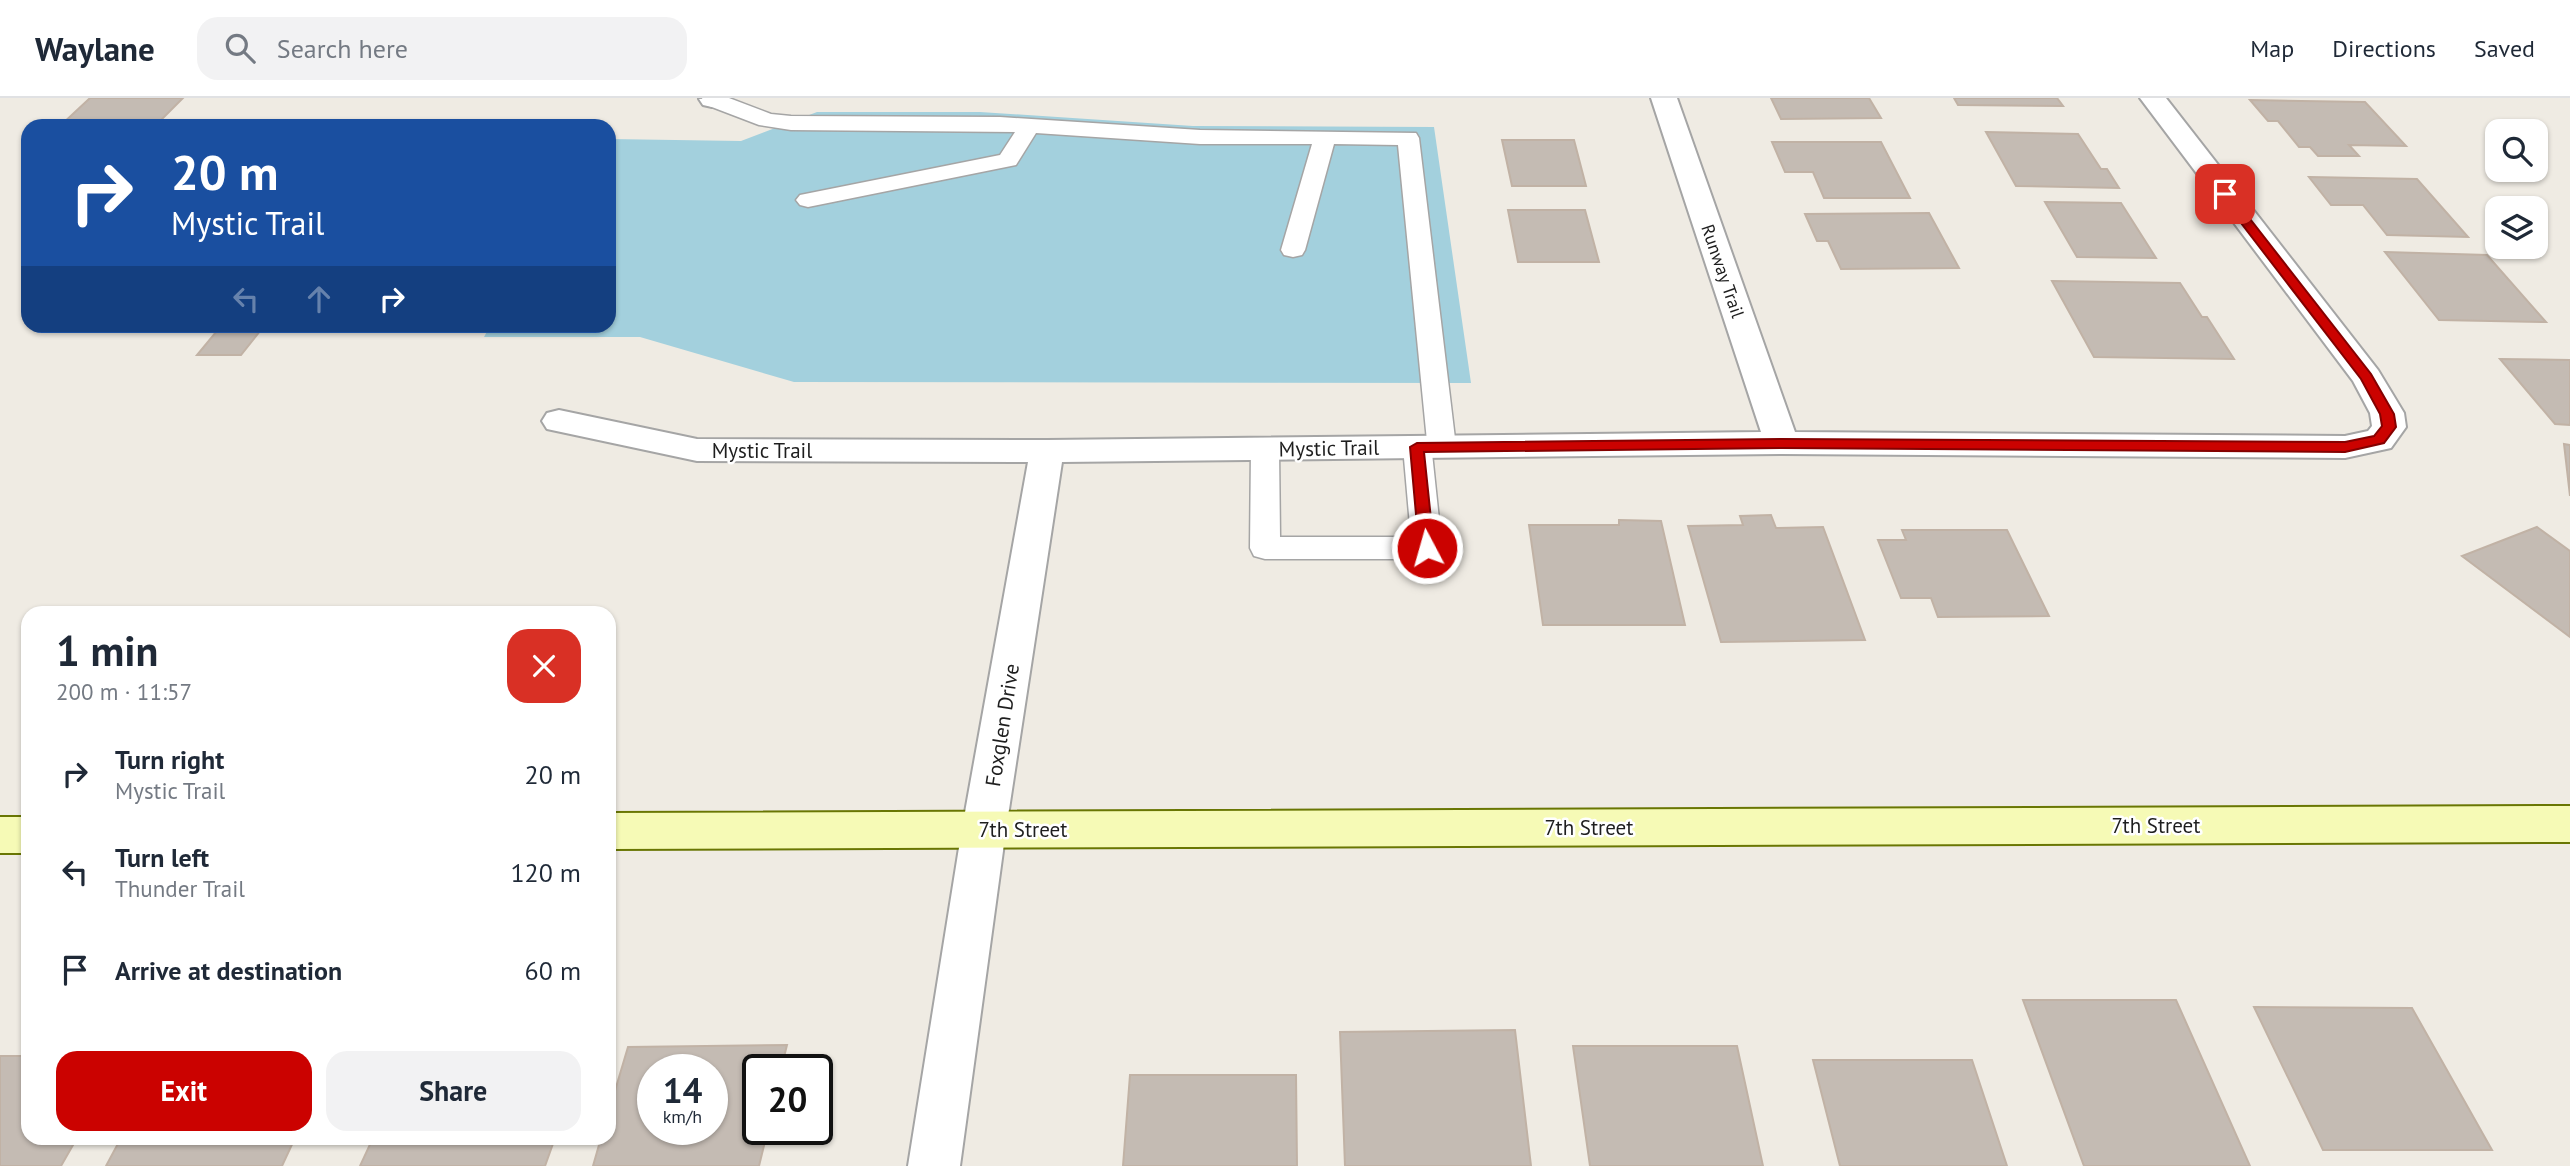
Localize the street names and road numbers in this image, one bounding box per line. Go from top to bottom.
street label: Runway Trail [1696,221,1750,322]
street label: Mystic Trail [1278,434,1380,462]
street label: Mystic Trail [712,437,812,464]
street label: Foxglen Drive [979,662,1025,788]
street label: 7th Street [2112,812,2200,839]
street label: 7th Street [1545,814,1633,841]
street label: 7th Street [979,816,1067,843]

